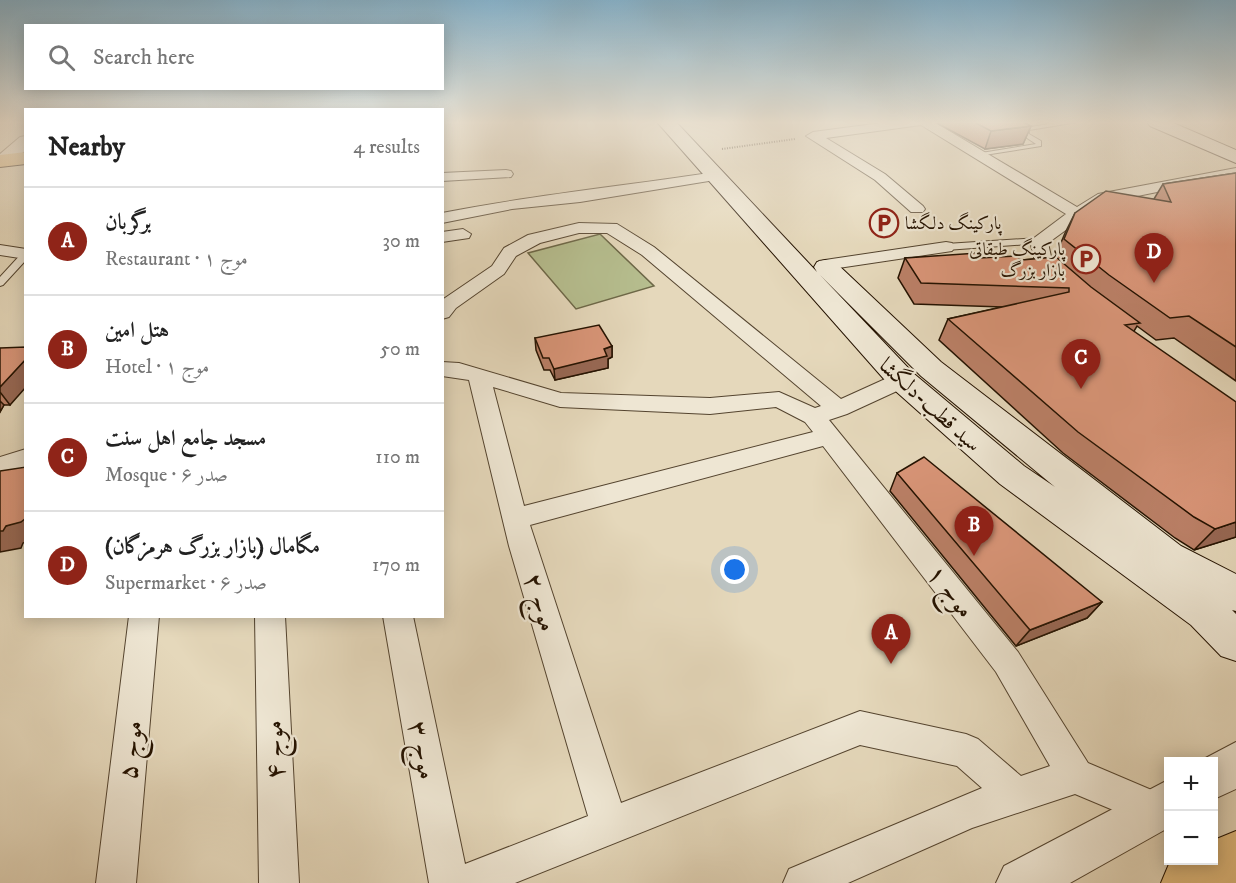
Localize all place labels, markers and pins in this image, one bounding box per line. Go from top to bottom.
parking icon: پارکینگ دلگشا [868,207,900,239]
place label: پارکینگ دلگشا [905,211,1003,236]
pin: D [1134,234,1174,283]
place label: پارکینگ طبقاتی بازار بزرگ [969,237,1067,282]
parking icon: پارکینگ طبقاتی بازار بزرگ [1070,243,1102,275]
pin: C [1062,340,1100,389]
pin: B [954,506,994,556]
pin: A [872,614,910,664]

